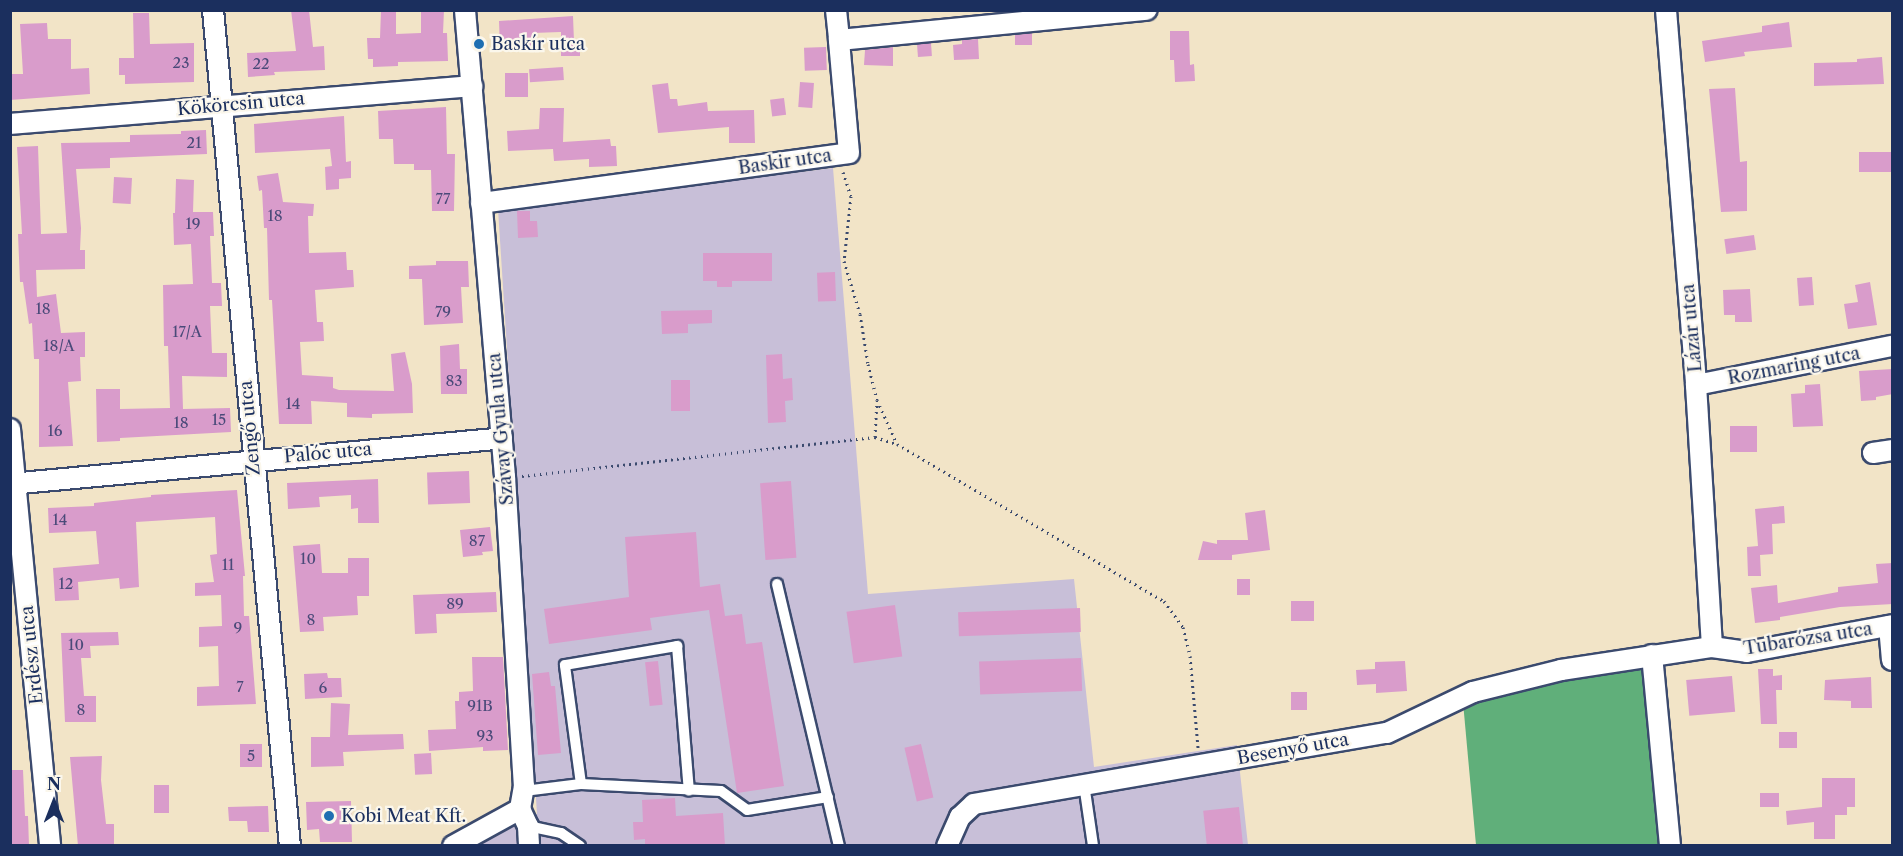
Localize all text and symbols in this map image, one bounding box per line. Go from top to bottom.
place label: Baskír utca [491,33,586,55]
marker: Baskír utca [472,37,486,51]
house number: 23 [173,54,189,72]
house number: 22 [252,55,270,73]
street label: Kökörcsin utca [176,88,306,120]
house number: 21 [187,134,201,152]
street label: Baskir utca [737,145,833,179]
house number: 77 [436,190,450,208]
house number: 18 [267,207,283,225]
house number: 19 [185,215,201,233]
street label: Lázár utca [1677,283,1707,373]
house number: 18 [35,300,51,318]
house number: 79 [435,303,451,321]
house number: 17/A [172,323,202,341]
house number: 18/A [43,337,75,355]
street label: Rozmaring utca [1726,343,1862,389]
street label: Szávay Gyula utca [484,352,518,506]
house number: 83 [445,372,463,390]
street label: Zengő utca [235,380,265,476]
house number: 14 [286,395,300,413]
house number: 15 [212,411,226,429]
house number: 18 [173,414,189,432]
house number: 16 [47,422,63,440]
street label: Palóc utca [283,438,373,468]
house number: 14 [53,511,67,529]
house number: 87 [469,532,485,550]
house number: 10 [300,550,316,568]
house number: 11 [222,556,234,574]
house number: 12 [59,575,73,593]
house number: 89 [446,595,464,613]
street label: Erdész utca [16,605,48,705]
house number: 8 [307,611,315,629]
street label: Tubarózsa utca [1742,618,1874,660]
house number: 9 [234,619,242,637]
house number: 10 [68,636,84,654]
house number: 7 [236,678,244,696]
house number: 6 [319,679,327,697]
house number: 91B [467,697,493,715]
house number: 8 [77,701,85,719]
house number: 93 [476,727,494,745]
street label: Besenyő utca [1235,729,1351,769]
house number: 5 [247,747,255,765]
north arrow [24,772,84,832]
text: N [47,774,61,794]
place label: Kobi Meat Kft. [341,805,466,827]
marker: Kobi Meat Kft. [322,809,336,823]

